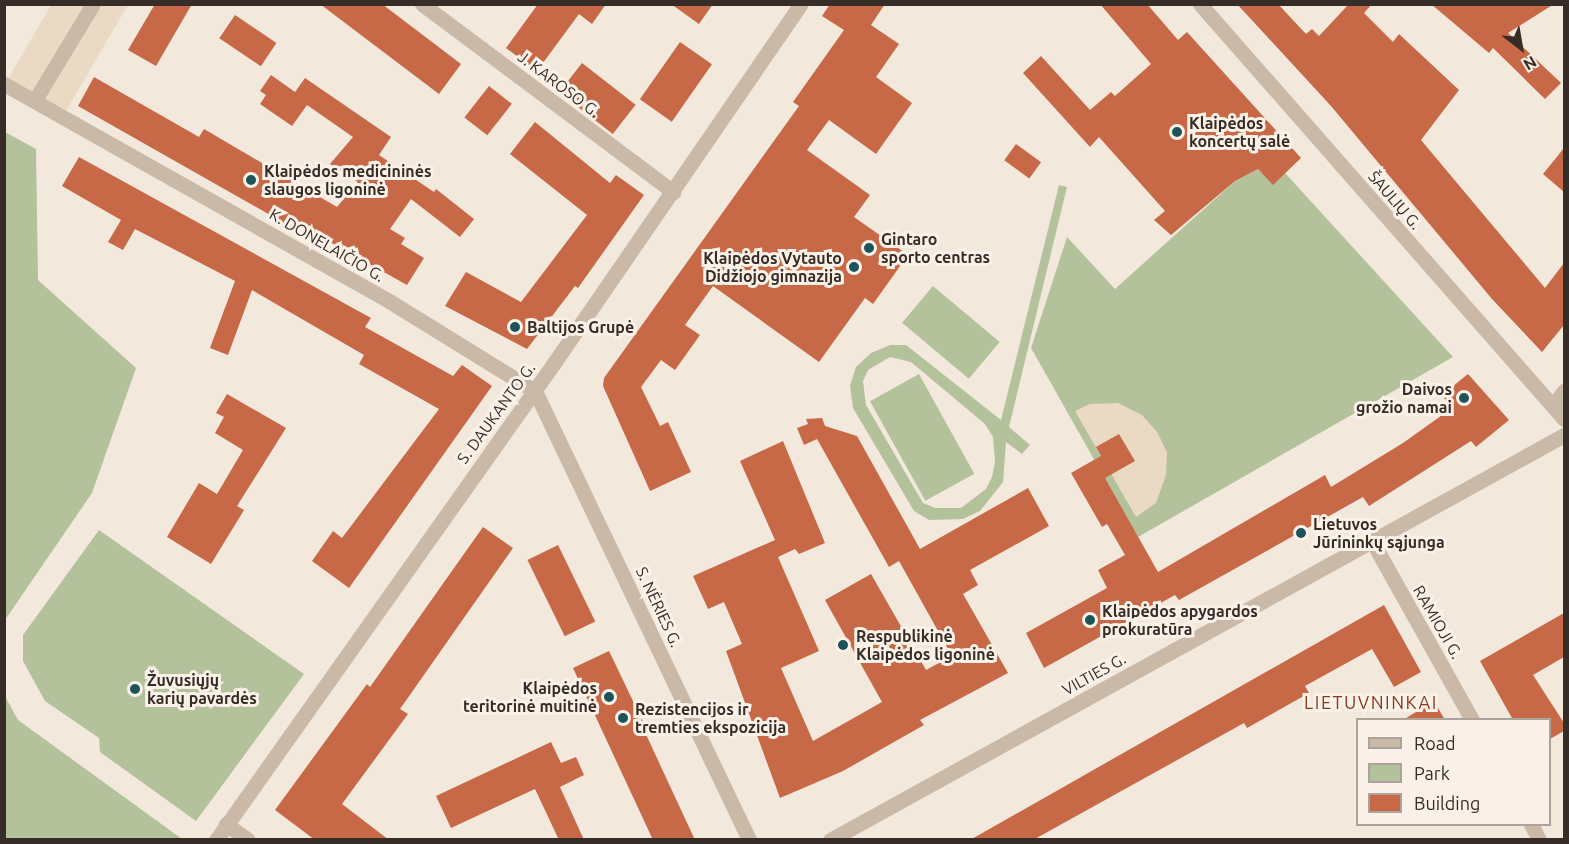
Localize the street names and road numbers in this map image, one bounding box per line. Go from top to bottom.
street label: J. KAROSO G. [514,47,604,121]
street label: ŠAULIŲ G. [1364,167,1426,233]
street label: K. DONELAIČIO G. [266,204,388,286]
street label: S. DAUKANTO G. [453,359,539,467]
street label: S. NĖRIES G. [632,564,686,650]
street label: RAMIOJI G. [1409,582,1467,662]
street label: VILTIES G. [1059,649,1129,699]

